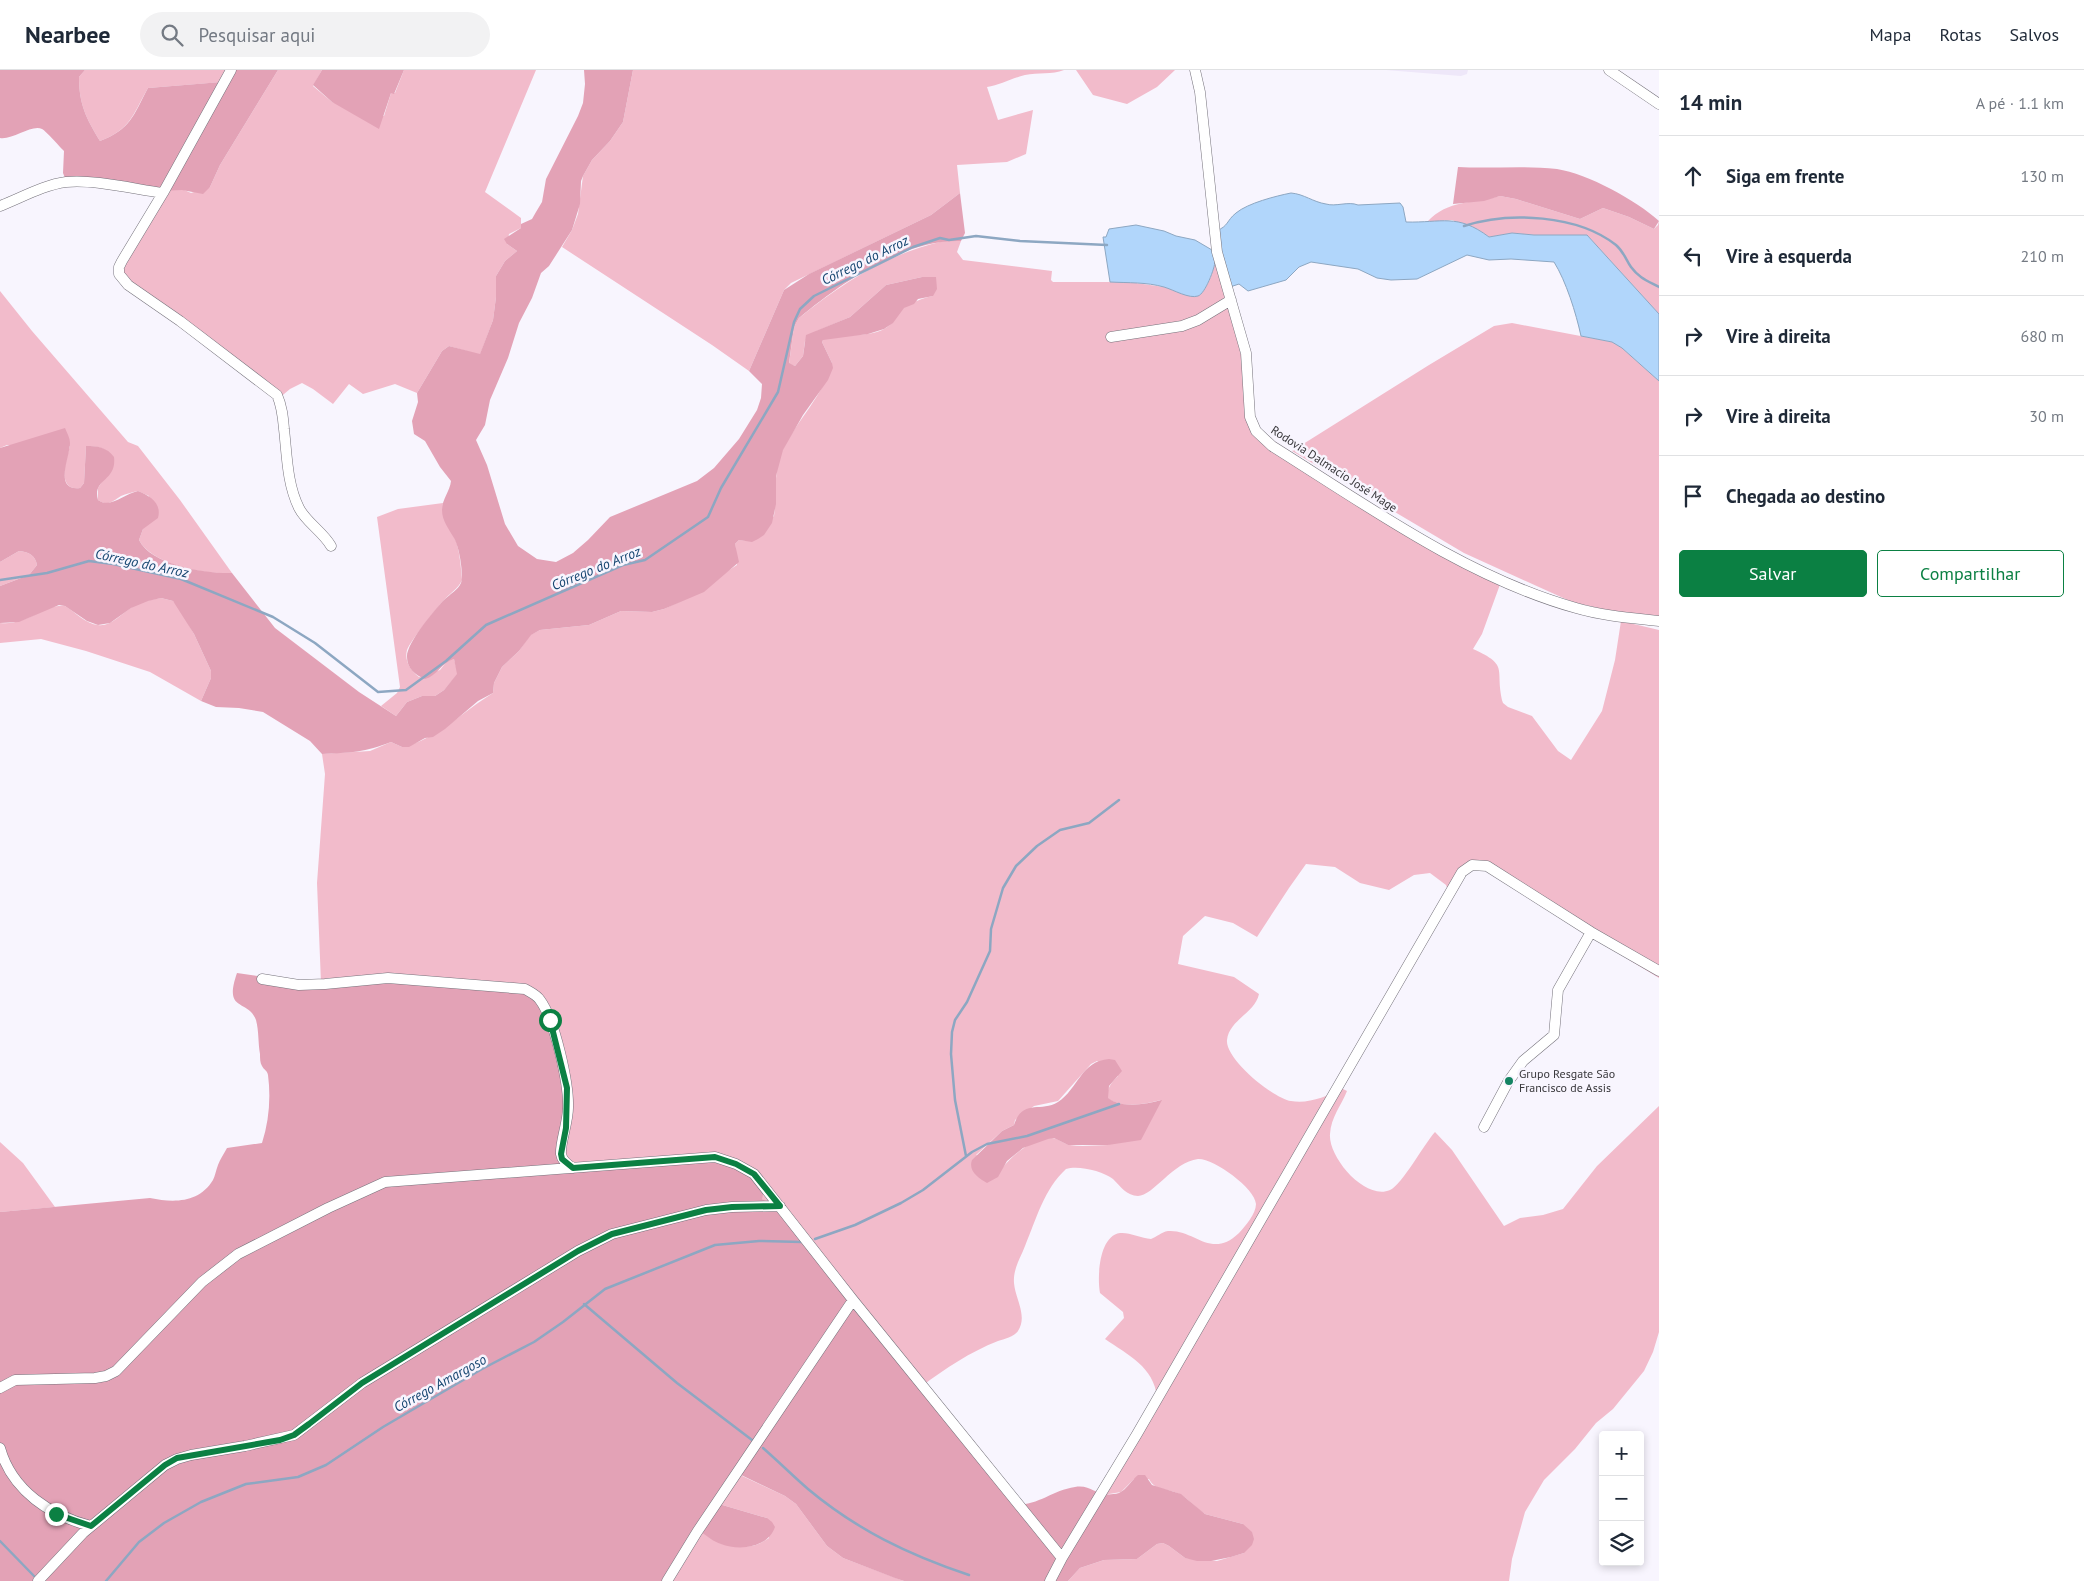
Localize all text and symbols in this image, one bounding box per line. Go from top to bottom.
search box [140,12,490,57]
text: Nearbee [25,19,110,50]
icon: search [158,21,186,49]
text: Pesquisar aqui [198,23,315,47]
text: Mapa [1870,23,1911,46]
text: Rotas [1939,23,1982,46]
text: Salvos [2010,23,2059,46]
text: 14 min [1679,89,1742,116]
text: A pé · 1.1 km [1976,93,2064,113]
icon: ahead [1679,162,1707,190]
text: Siga em frente [1726,164,1844,188]
text: 130 m [2021,166,2064,186]
water label: Córrego do Arroz [818,231,912,289]
icon: left [1679,242,1707,270]
text: Vire à esquerda [1726,244,1852,268]
text: 210 m [2021,246,2064,266]
icon: right [1679,322,1707,350]
text: Vire à direita [1726,324,1831,348]
text: 680 m [2021,326,2064,346]
icon: right [1679,402,1707,430]
text: Vire à direita [1726,404,1831,428]
text: 30 m [2029,406,2064,426]
street label: Rodovia Dalmacio José Mage [1268,422,1400,515]
icon: arrive [1679,482,1707,510]
text: Chegada ao destino [1726,484,1885,508]
water label: Córrego do Arroz [549,542,644,594]
water label: Córrego do Arroz [94,544,191,582]
button: Salvar [1679,550,1867,597]
button: Compartilhar [1877,550,2064,597]
route start [539,1009,562,1032]
place label: Grupo Resgate São Francisco de Assis [1519,1066,1615,1095]
marker: Grupo Resgate São Francisco de Assis [1503,1075,1515,1087]
water label: Córrego Amargoso [390,1350,490,1416]
map controls [1599,1431,1644,1566]
button: + [1599,1431,1644,1476]
button: − [1599,1476,1644,1521]
route end [45,1503,68,1526]
button: layers [1599,1521,1644,1566]

